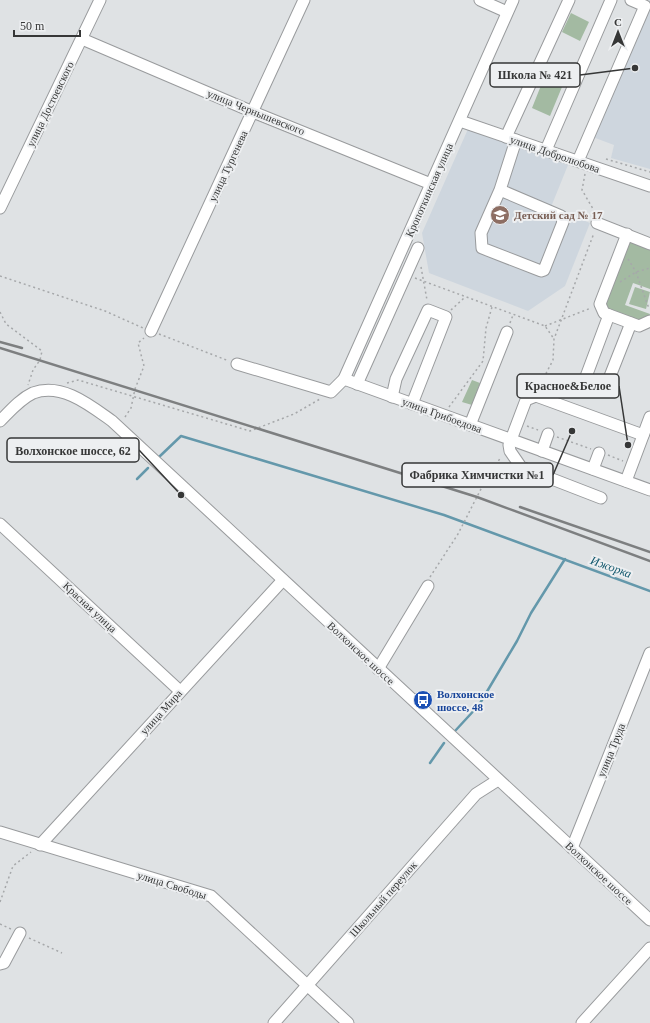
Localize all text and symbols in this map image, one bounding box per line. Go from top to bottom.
scale bar [14,12,80,38]
north arrow [598,12,638,52]
text: С [614,16,622,28]
text: 50 m [20,19,45,33]
street label: улица Достоевского [24,59,76,149]
callout: Школа № 421 [490,63,580,87]
text: Школа № 421 [498,68,572,82]
street label: улица Чернышевского [205,87,307,137]
street label: улица Тургенева [206,128,250,203]
street label: улица Добролюбова [509,133,602,175]
street label: Кропоткинская улица [403,141,455,239]
school or university icon: Детский сад № 17 [489,204,511,226]
place label: Детский сад № 17 [514,209,603,221]
callout: Красное&Белое [517,374,619,398]
text: Красное&Белое [525,379,612,393]
street label: улица Грибоедова [400,395,484,435]
callout: Волхонское шоссе, 62 [7,438,139,462]
text: Волхонское шоссе, 62 [15,444,131,458]
callout: Фабрика Химчистки №1 [402,463,553,487]
text: Фабрика Химчистки №1 [409,468,545,482]
water label: Ижорка [588,553,634,581]
street label: Красная улица [61,579,119,635]
street label: Волхонское шоссе [325,619,397,687]
street label: улица Мира [138,687,184,737]
place label: Волхонское шоссе, 48 [437,688,494,713]
bus stop icon: Волхонское шоссе, 48 [412,689,434,711]
street label: улица Труда [595,721,627,779]
street label: Волхонское шоссе [563,839,635,907]
street label: Школьный переулок [347,858,419,939]
street label: улица Свободы [136,869,209,901]

